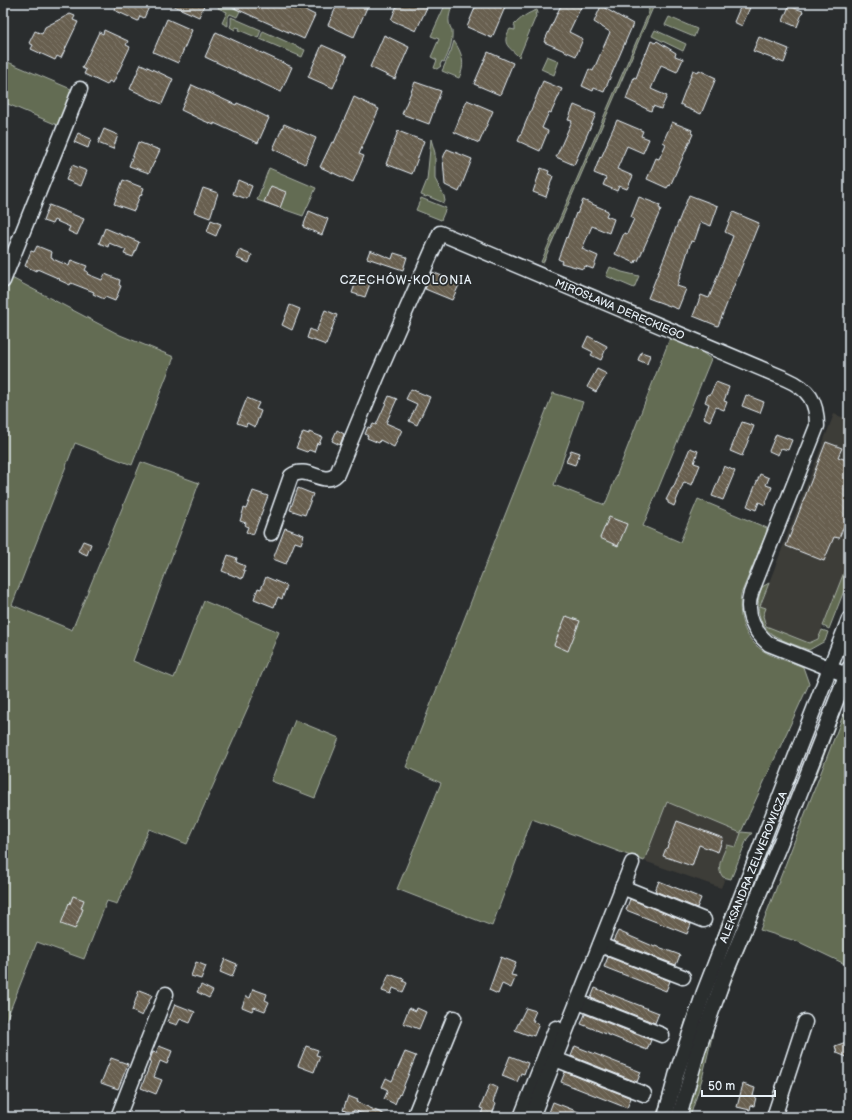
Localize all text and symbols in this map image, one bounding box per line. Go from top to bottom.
district label: CZECHÓW-KOLONIA [340,271,472,288]
street label: MIROSŁAWA DERECKIEGO [553,276,686,343]
street label: ALEKSANDRA ZELWEROWICZA [717,789,790,945]
scale bar [702,1072,775,1098]
text: 50 m [708,1079,735,1094]

